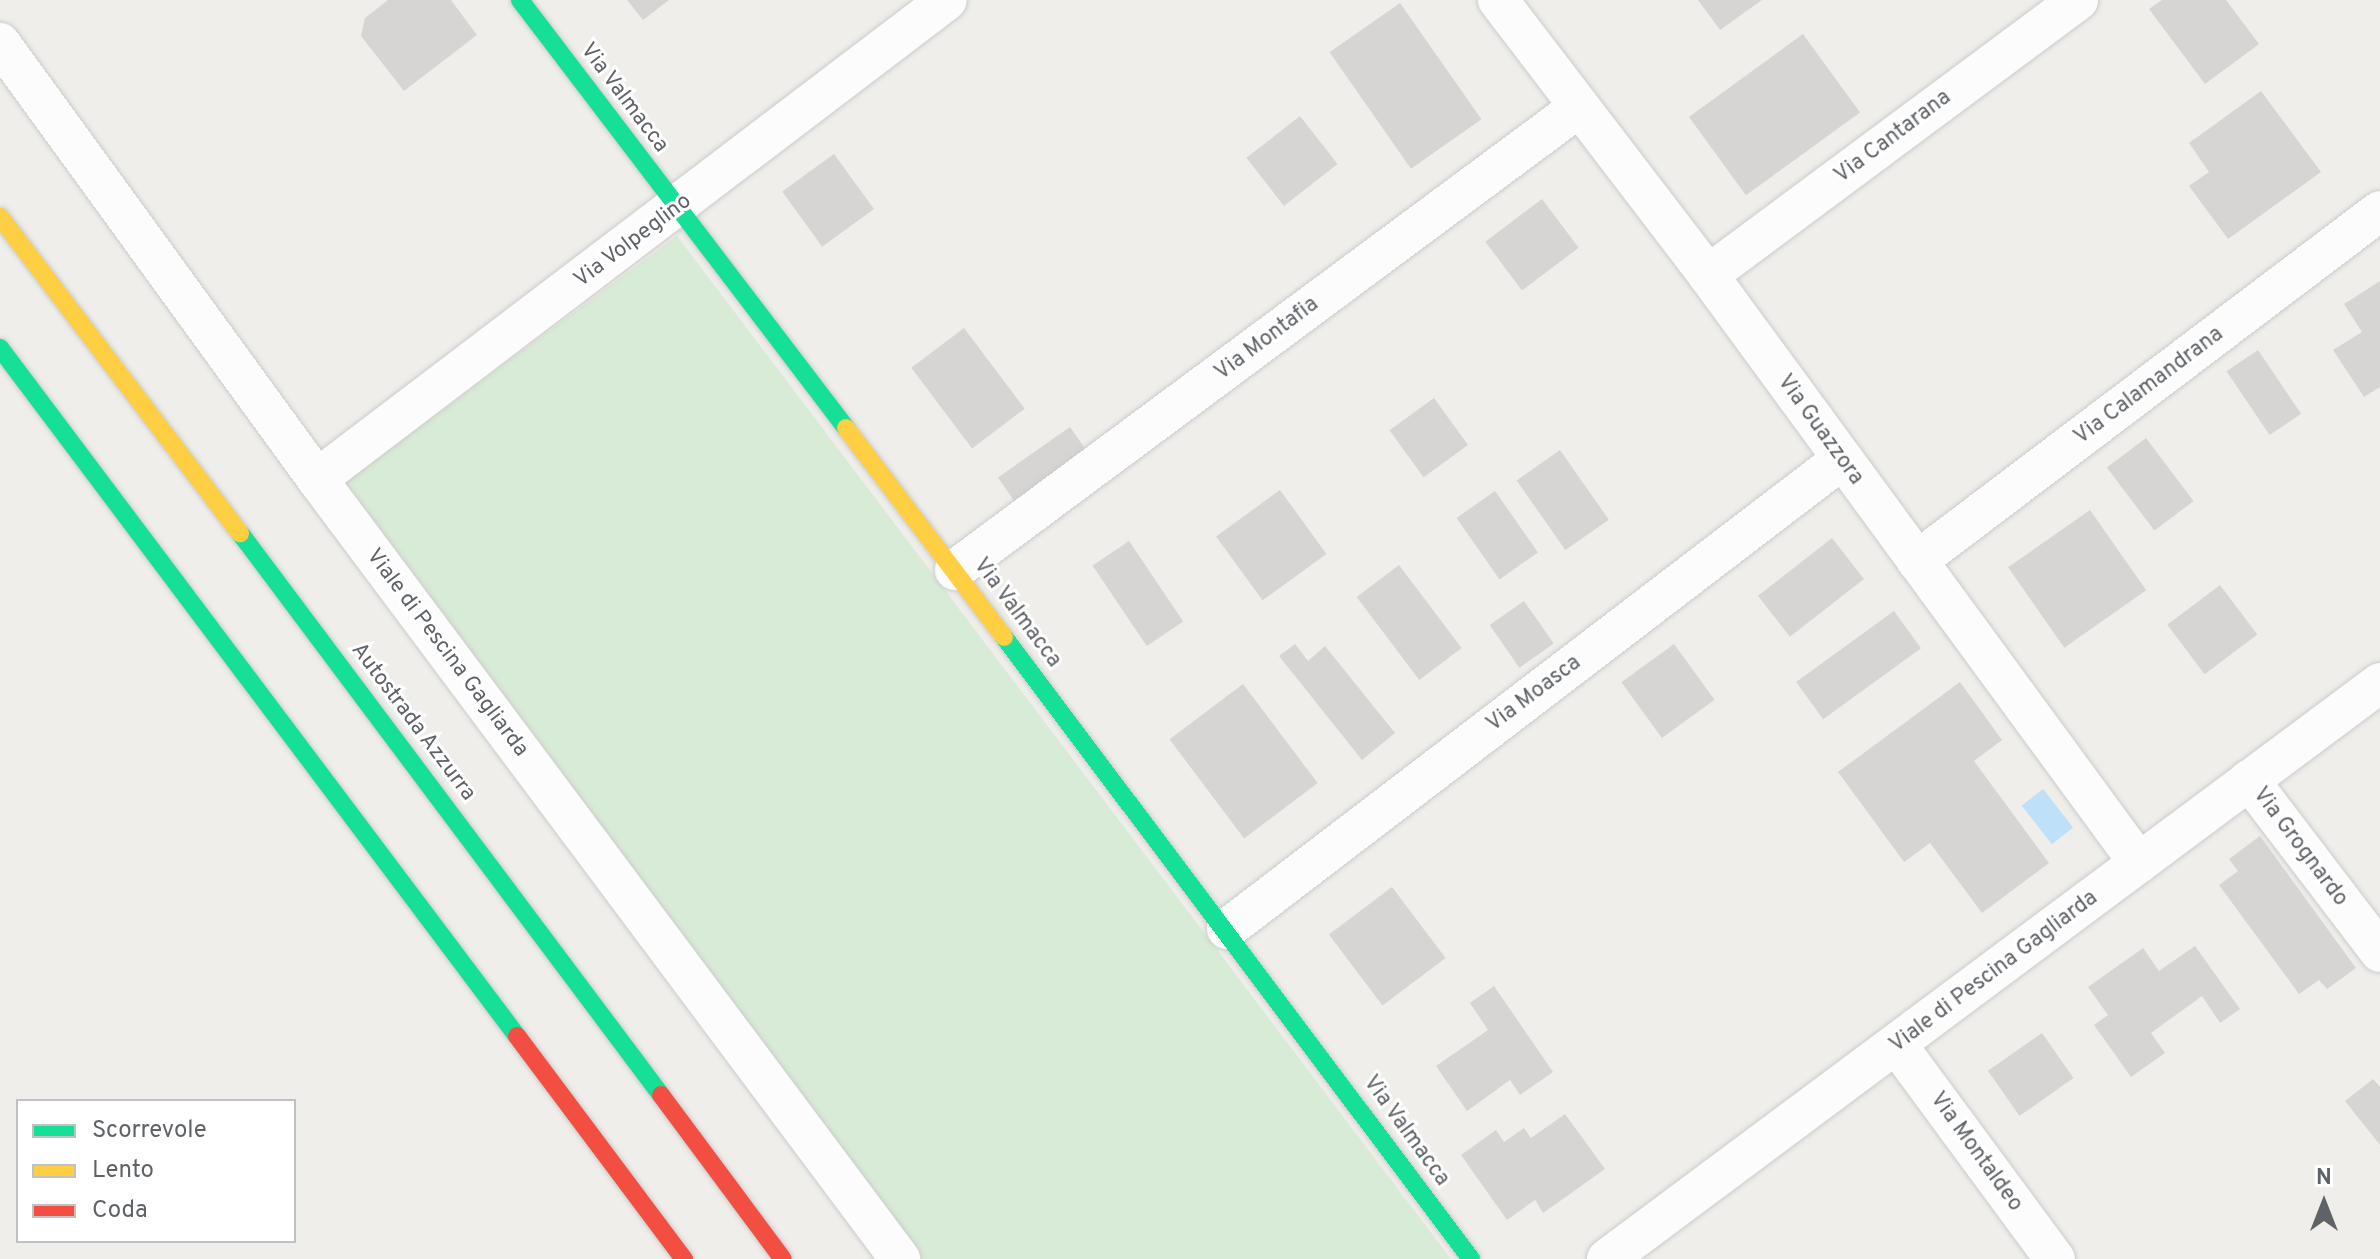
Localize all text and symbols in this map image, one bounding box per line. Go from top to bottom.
street label: Via Valmacca [574,38,674,158]
street label: Via Cantarana [1830,85,1956,189]
street label: Via Volpeglino [569,188,697,294]
street label: Via Montafia [1210,292,1324,386]
street label: Via Calamandrana [2069,321,2229,451]
street label: Via Guazzora [1771,370,1869,490]
street label: Viale di Pescina Gagliarda [360,544,534,762]
street label: Via Valmacca [967,553,1067,673]
street label: Autostrada Azzurra [345,637,481,807]
street label: Via Moasca [1482,650,1586,738]
street label: Via Grognardo [2247,782,2353,912]
street label: Viale di Pescina Gagliarda [1885,885,2103,1059]
street label: Via Valmacca [1357,1070,1455,1192]
street label: Via Montaldeo [1924,1087,2028,1217]
legend [16,1099,296,1243]
text: Scorrevole [92,1116,207,1146]
text: Lento [92,1156,154,1186]
north arrow [2284,1163,2364,1243]
text: N [2316,1165,2332,1192]
text: Coda [92,1196,148,1226]

